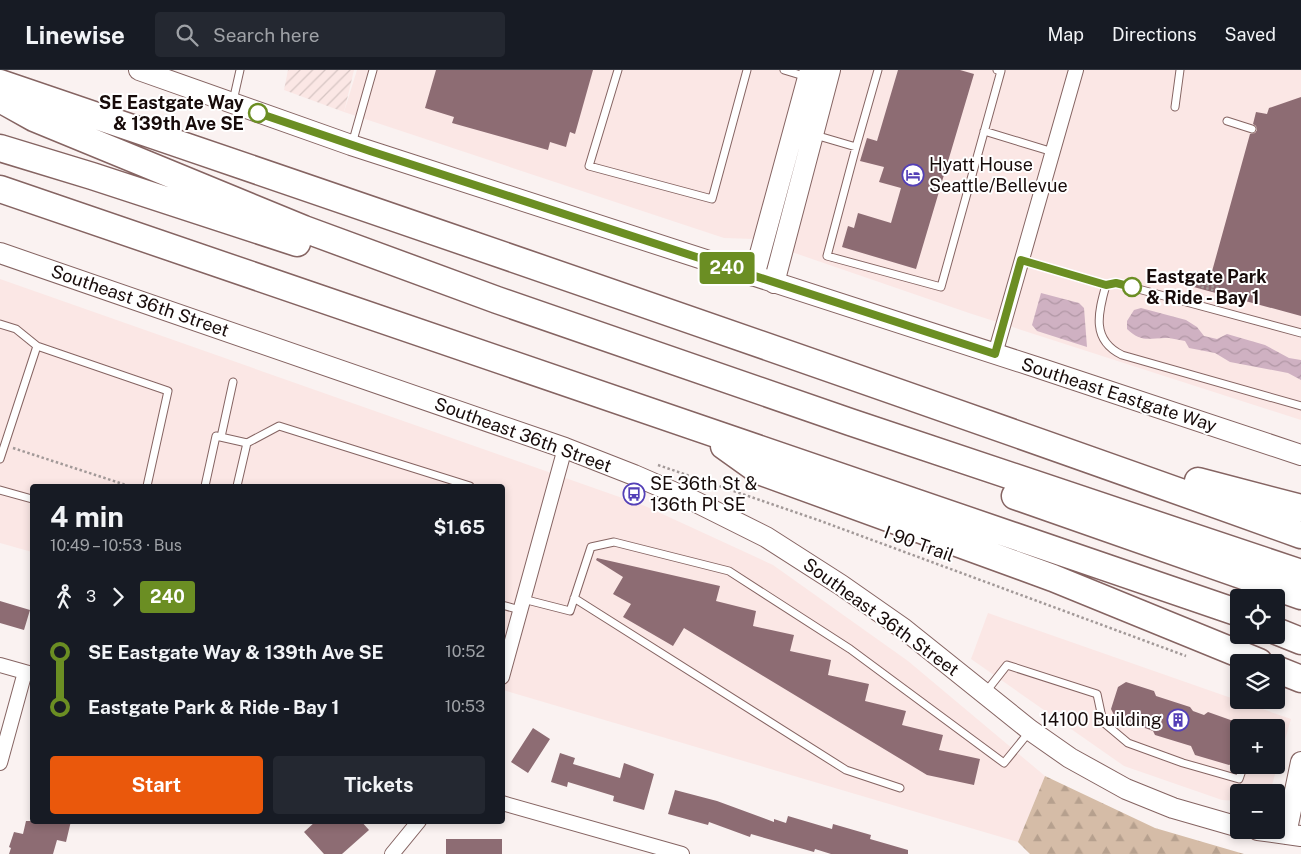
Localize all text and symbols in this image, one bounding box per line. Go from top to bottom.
search box [155,12,505,57]
text: Linewise [25,21,125,49]
icon: search [173,21,201,49]
text: Search here [213,24,320,46]
text: Map [1047,24,1084,45]
text: Directions [1112,24,1197,45]
text: Saved [1225,24,1276,45]
place label: SE Eastgate Way & 139th Ave SE [99,92,244,134]
marker: SE Eastgate Way & 139th Ave SE [248,103,268,123]
place label: Hyatt House Seattle/Bellevue [929,154,1068,196]
hotel icon: Hyatt House Seattle/Bellevue [901,163,925,187]
line badge: 240 [698,252,756,284]
text: 240 [710,257,744,278]
street label: Southeast 36th Street [48,260,232,341]
place label: Eastgate Park & Ride - Bay 1 [1146,266,1267,308]
marker: Eastgate Park & Ride - Bay 1 [1122,277,1142,297]
street label: Southeast Eastgate Way [1019,353,1220,436]
street label: Southeast 36th Street [432,393,615,476]
place label: SE 36th St & 136th Pl SE [650,473,758,515]
bus stop icon: SE 36th St & 136th Pl SE [622,482,646,506]
text: 4 min [50,500,124,533]
text: $1.65 [433,516,485,538]
street label: I 90 Trail [881,521,957,566]
text: 10:49 – 10:53 · Bus [50,536,182,555]
street label: Southeast 36th Street [799,553,963,680]
icon: walk [50,583,78,611]
icon: forward [104,583,132,611]
text: 240 [150,586,185,607]
text: 3 [86,587,96,606]
map controls [1230,589,1285,839]
button: locate [1230,589,1285,644]
text: SE Eastgate Way & 139th Ave SE [88,641,384,663]
text: 10:52 [445,642,485,661]
button: layers [1230,654,1285,709]
text: Eastgate Park & Ride - Bay 1 [88,696,339,718]
text: 10:53 [445,697,485,716]
building icon: 14100 Building [1166,708,1190,732]
place label: 14100 Building [1041,709,1162,730]
button: + [1230,719,1285,774]
button: Start [50,756,263,814]
button: Tickets [273,756,485,814]
button: − [1230,784,1285,839]

